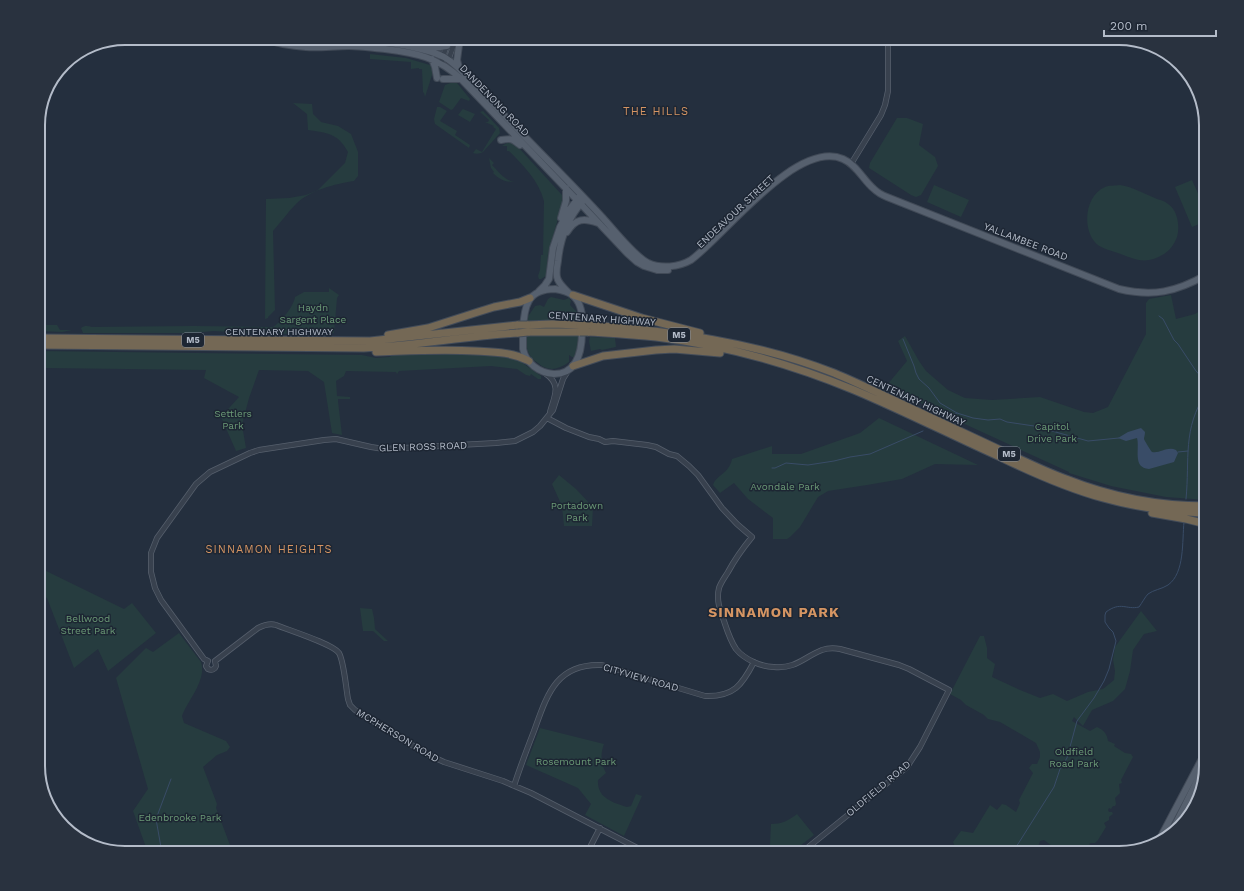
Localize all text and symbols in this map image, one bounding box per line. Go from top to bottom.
scale bar [1104,12,1216,38]
text: 200 m [1110,19,1147,33]
street label: DANDENONG ROAD [458,62,532,138]
district label: THE HILLS [623,105,689,118]
street label: ENDEAVOUR STREET [694,173,776,250]
street label: YALLAMBEE ROAD [982,220,1069,263]
park label: Haydn Sargent Place [280,302,347,325]
street label: CENTENARY HIGHWAY [548,309,656,328]
street label: CENTENARY HIGHWAY [225,326,333,337]
road number: M5 [668,328,690,342]
road number: M5 [182,333,204,347]
street label: CENTENARY HIGHWAY [865,373,967,428]
park label: Settlers Park [214,408,252,431]
park label: Capitol Drive Park [1027,421,1077,444]
street label: GLEN ROSS ROAD [379,439,467,454]
road number: M5 [998,447,1020,461]
park label: Avondale Park [750,481,820,492]
park label: Portadown Park [551,500,603,523]
district label: SINNAMON HEIGHTS [206,543,332,556]
district label: SINNAMON PARK [708,604,840,620]
park label: Bellwood Street Park [60,613,116,636]
street label: CITYVIEW ROAD [602,661,680,693]
street label: MCPHERSON ROAD [355,706,441,764]
park label: Oldfield Road Park [1049,746,1099,769]
park label: Rosemount Park [536,756,617,767]
street label: OLDFIELD ROAD [844,758,913,818]
park label: Edenbrooke Park [139,812,222,823]

